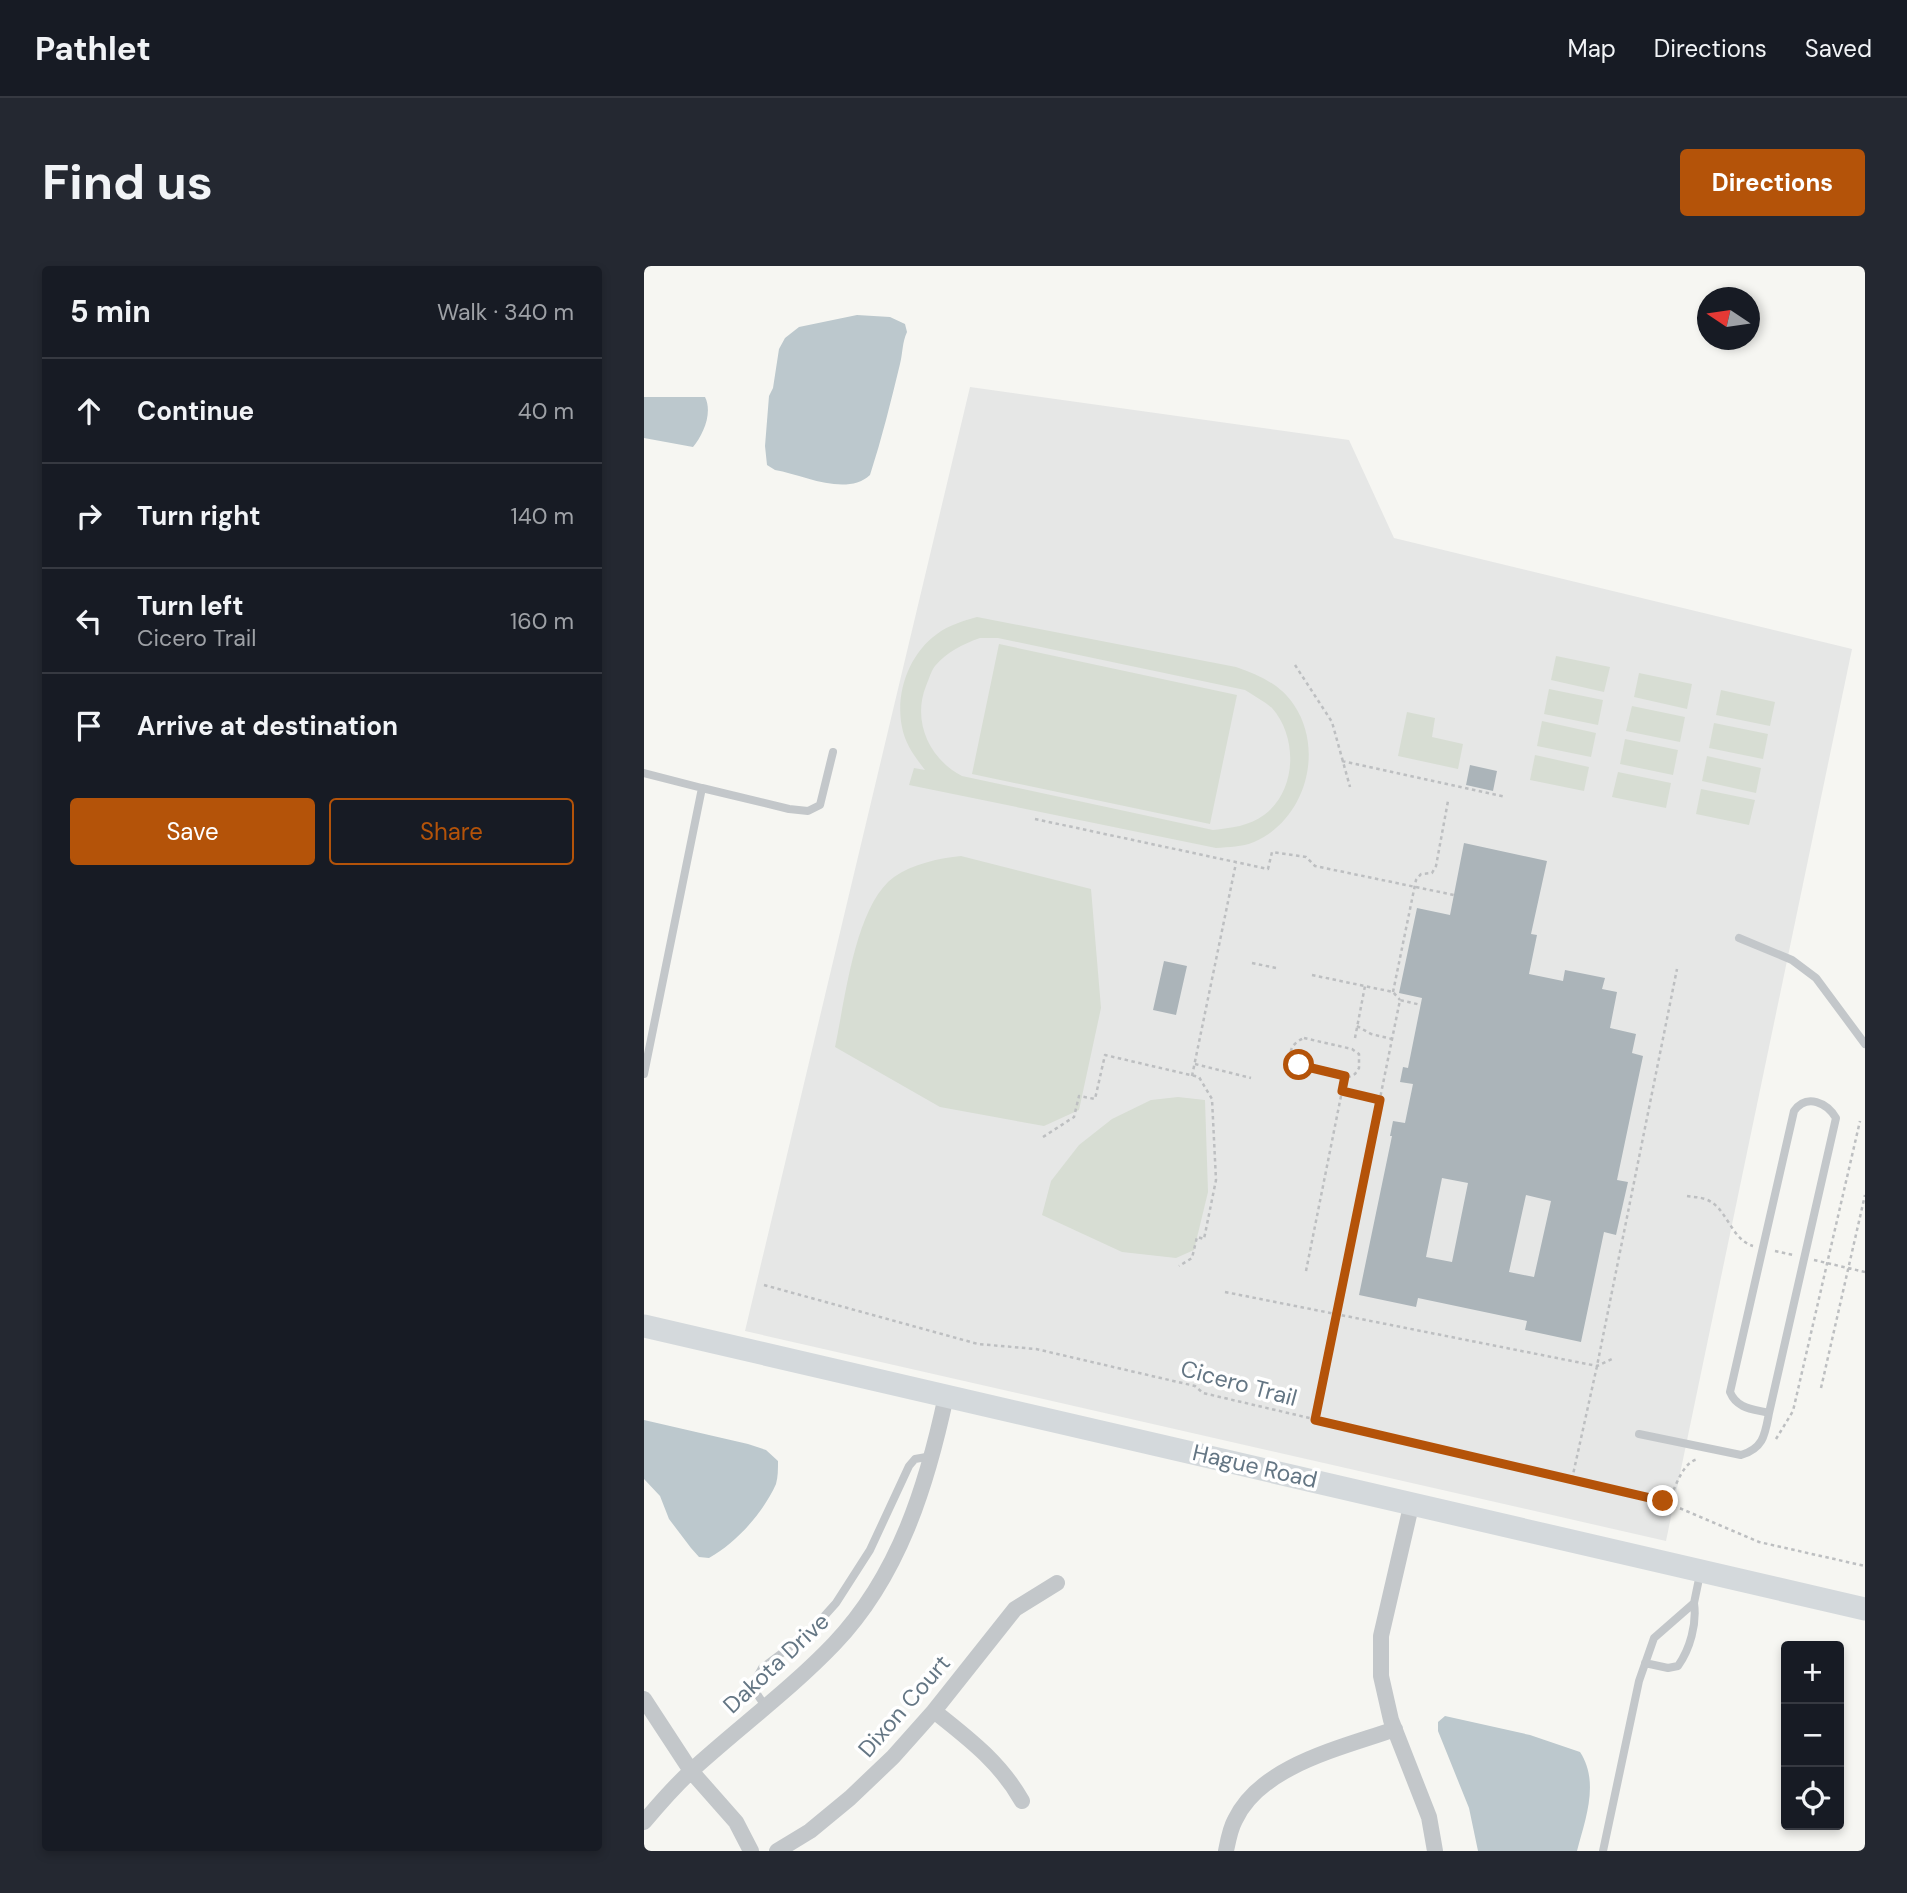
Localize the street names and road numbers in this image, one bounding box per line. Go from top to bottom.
street label: Cicero Trail [1177,1353,1301,1413]
street label: Hague Road [1190,1437,1320,1495]
street label: Dakota Drive [717,1606,835,1720]
street label: Dixon Court [851,1649,957,1763]

